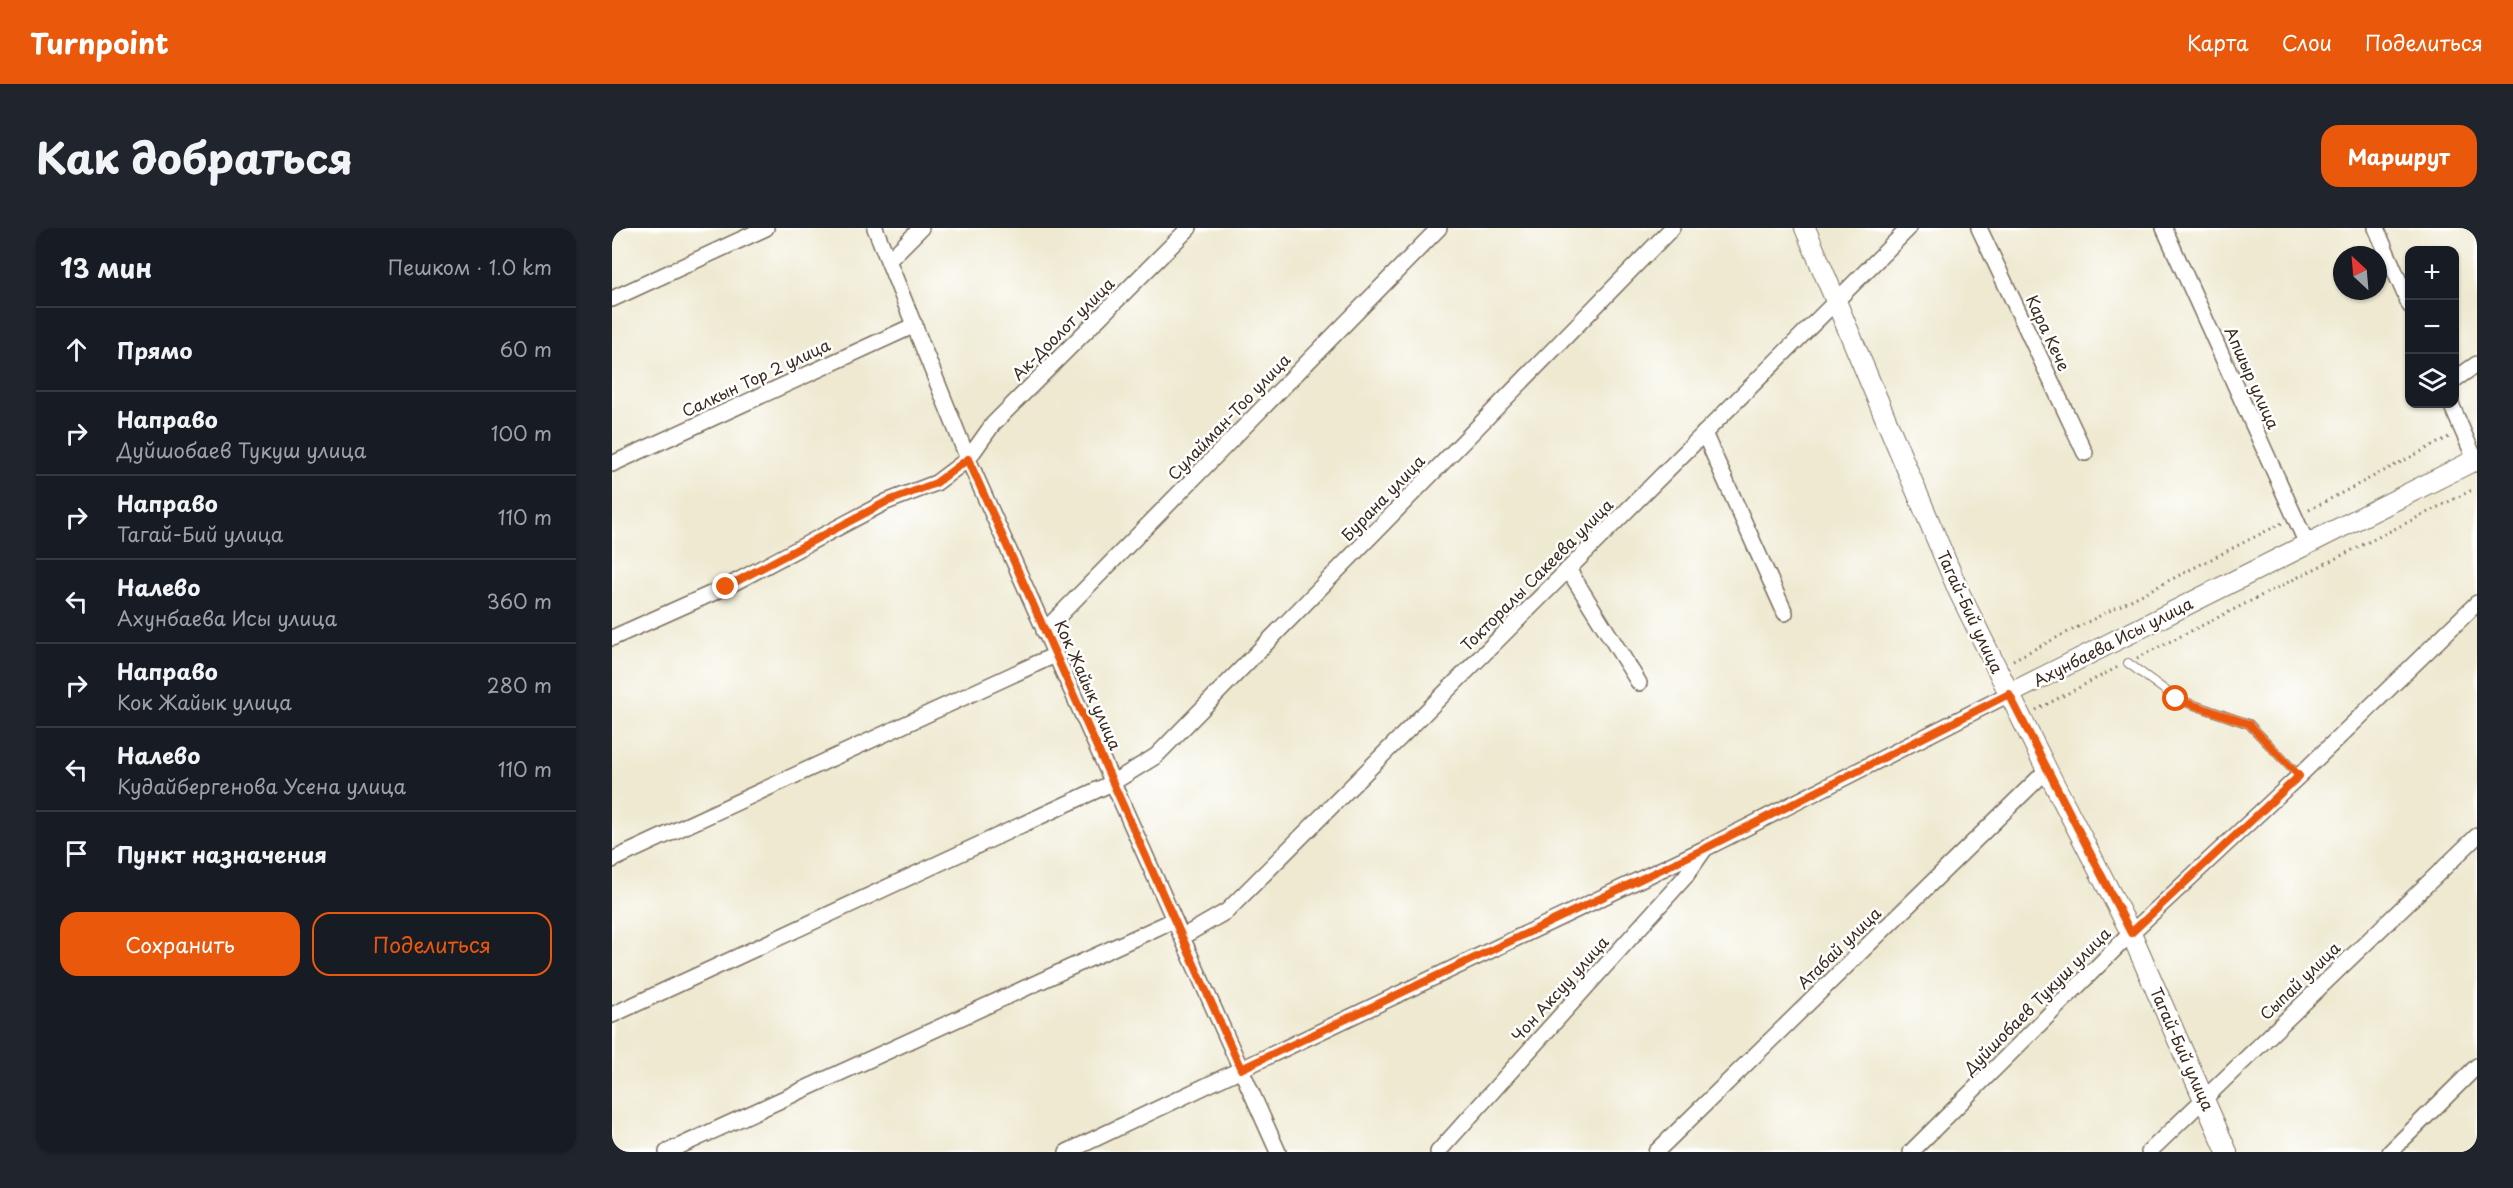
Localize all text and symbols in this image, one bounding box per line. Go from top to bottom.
text: Turnpoint [30,21,169,64]
text: Карта [2187,26,2249,58]
text: Слои [2282,26,2332,58]
text: Поделиться [2365,26,2483,58]
text: Как добраться [36,125,353,188]
button: Маршрут [2321,125,2477,187]
north arrow [2333,246,2387,300]
map controls [2405,246,2459,408]
button: + [2405,246,2459,300]
text: 13 мин [60,248,152,287]
text: Пешком · 1.0 km [388,252,552,282]
street label: Ак-Доолот улица [1006,272,1119,385]
street label: Кара Кече [2021,291,2077,375]
button: − [2405,300,2459,354]
street label: Апшыр улица [2220,323,2286,433]
street label: Салкын Тор 2 улица [677,332,834,422]
icon: ahead [60,333,93,366]
text: Прямо [117,333,192,366]
text: 60 m [500,334,552,364]
street label: Сулайман-Тоо улица [1161,348,1295,485]
button: layers [2405,354,2459,408]
text: Направо [117,402,218,435]
icon: right [60,417,93,450]
text: 100 m [491,418,552,448]
text: Дуйшобаев Тукуш улица [117,435,366,465]
street label: Бурана улица [1335,449,1430,546]
text: Направо [117,486,218,519]
street label: Токторалы Сакеева улица [1455,493,1618,656]
icon: right [60,501,93,534]
text: 110 m [498,502,552,532]
text: Тагай-Бий улица [117,519,283,549]
street label: Тагай-Бий улица [1932,546,2010,677]
text: Налево [117,570,200,603]
route end [712,573,738,599]
icon: left [60,585,93,618]
text: 360 m [486,586,552,616]
street label: Ахунбаева Исы улица [2029,590,2196,692]
text: Ахунбаева Исы улица [117,603,337,633]
street label: Кок Жайык улица [1050,616,1128,753]
text: Направо [117,654,218,687]
icon: right [60,669,93,702]
text: 280 m [487,670,552,700]
route start [2162,685,2188,711]
text: Кок Жайык улица [117,687,292,717]
text: Налево [117,738,200,771]
icon: left [60,753,93,786]
text: 110 m [498,754,552,784]
text: Кудайбергенова Усена улица [117,771,406,801]
icon: arrive [60,837,93,870]
text: Пункт назначения [117,837,327,870]
street label: Атабай улица [1791,901,1886,994]
button: Сохранить [60,912,300,976]
button: Поделиться [312,912,552,976]
street label: Дуйшобаев Тукуш улица [1957,921,2115,1080]
street label: Чон Аксуу улица [1505,930,1613,1047]
street label: Сыпай улица [2254,936,2345,1025]
street label: Тагай-Бий улица [2145,983,2221,1114]

